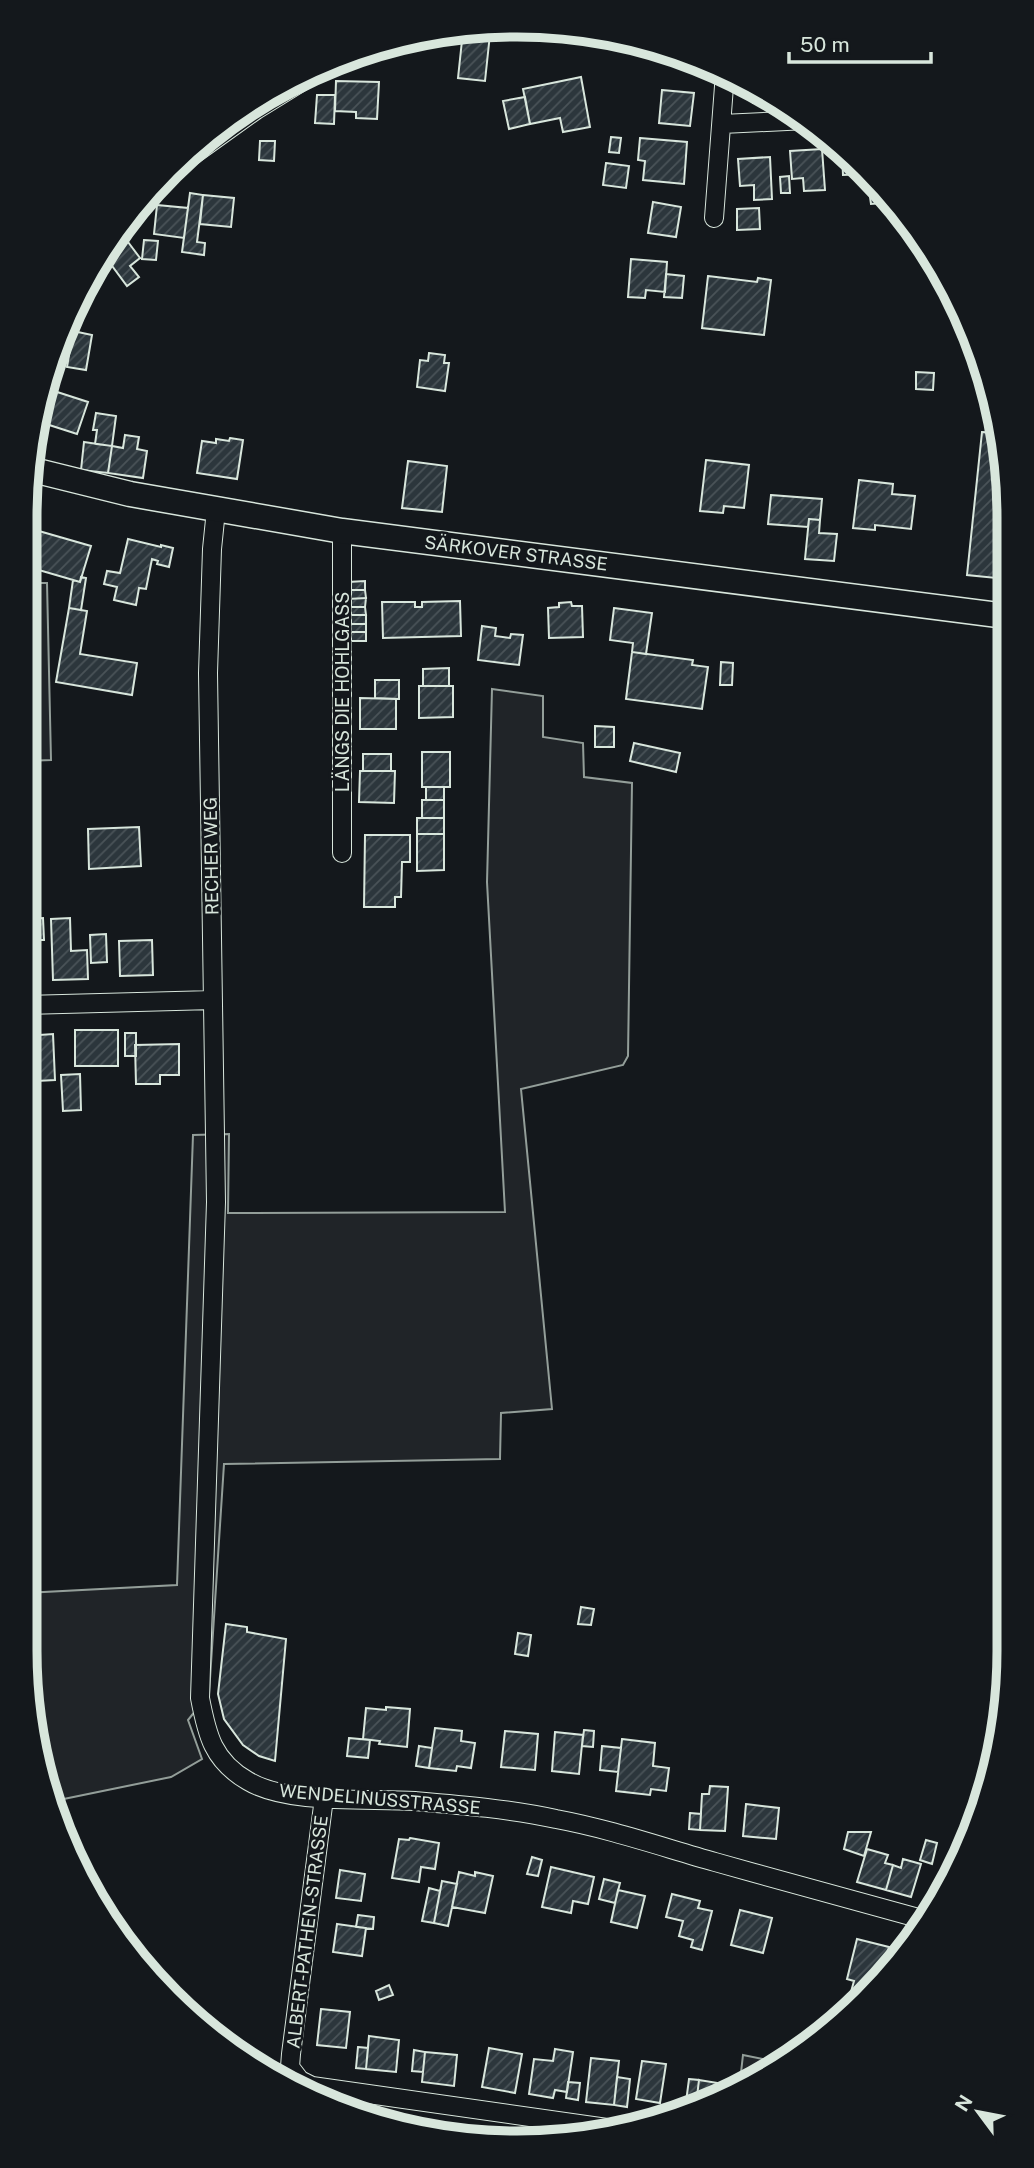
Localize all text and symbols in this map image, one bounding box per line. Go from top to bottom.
scale bar [789,21,931,65]
text: 50 m [800,32,850,57]
street label: SÄRKOVER STRASSE [423,530,609,575]
street label: LÄNGS DIE HOHLGASS [331,592,353,792]
street label: RECHER WEG [199,797,223,915]
street label: WENDELINUSSTRASSE [278,1780,482,1818]
street label: ALBERT-PATHEN-STRASSE [282,1814,332,2050]
north arrow [943,2077,1013,2147]
text: N [950,2091,977,2115]

